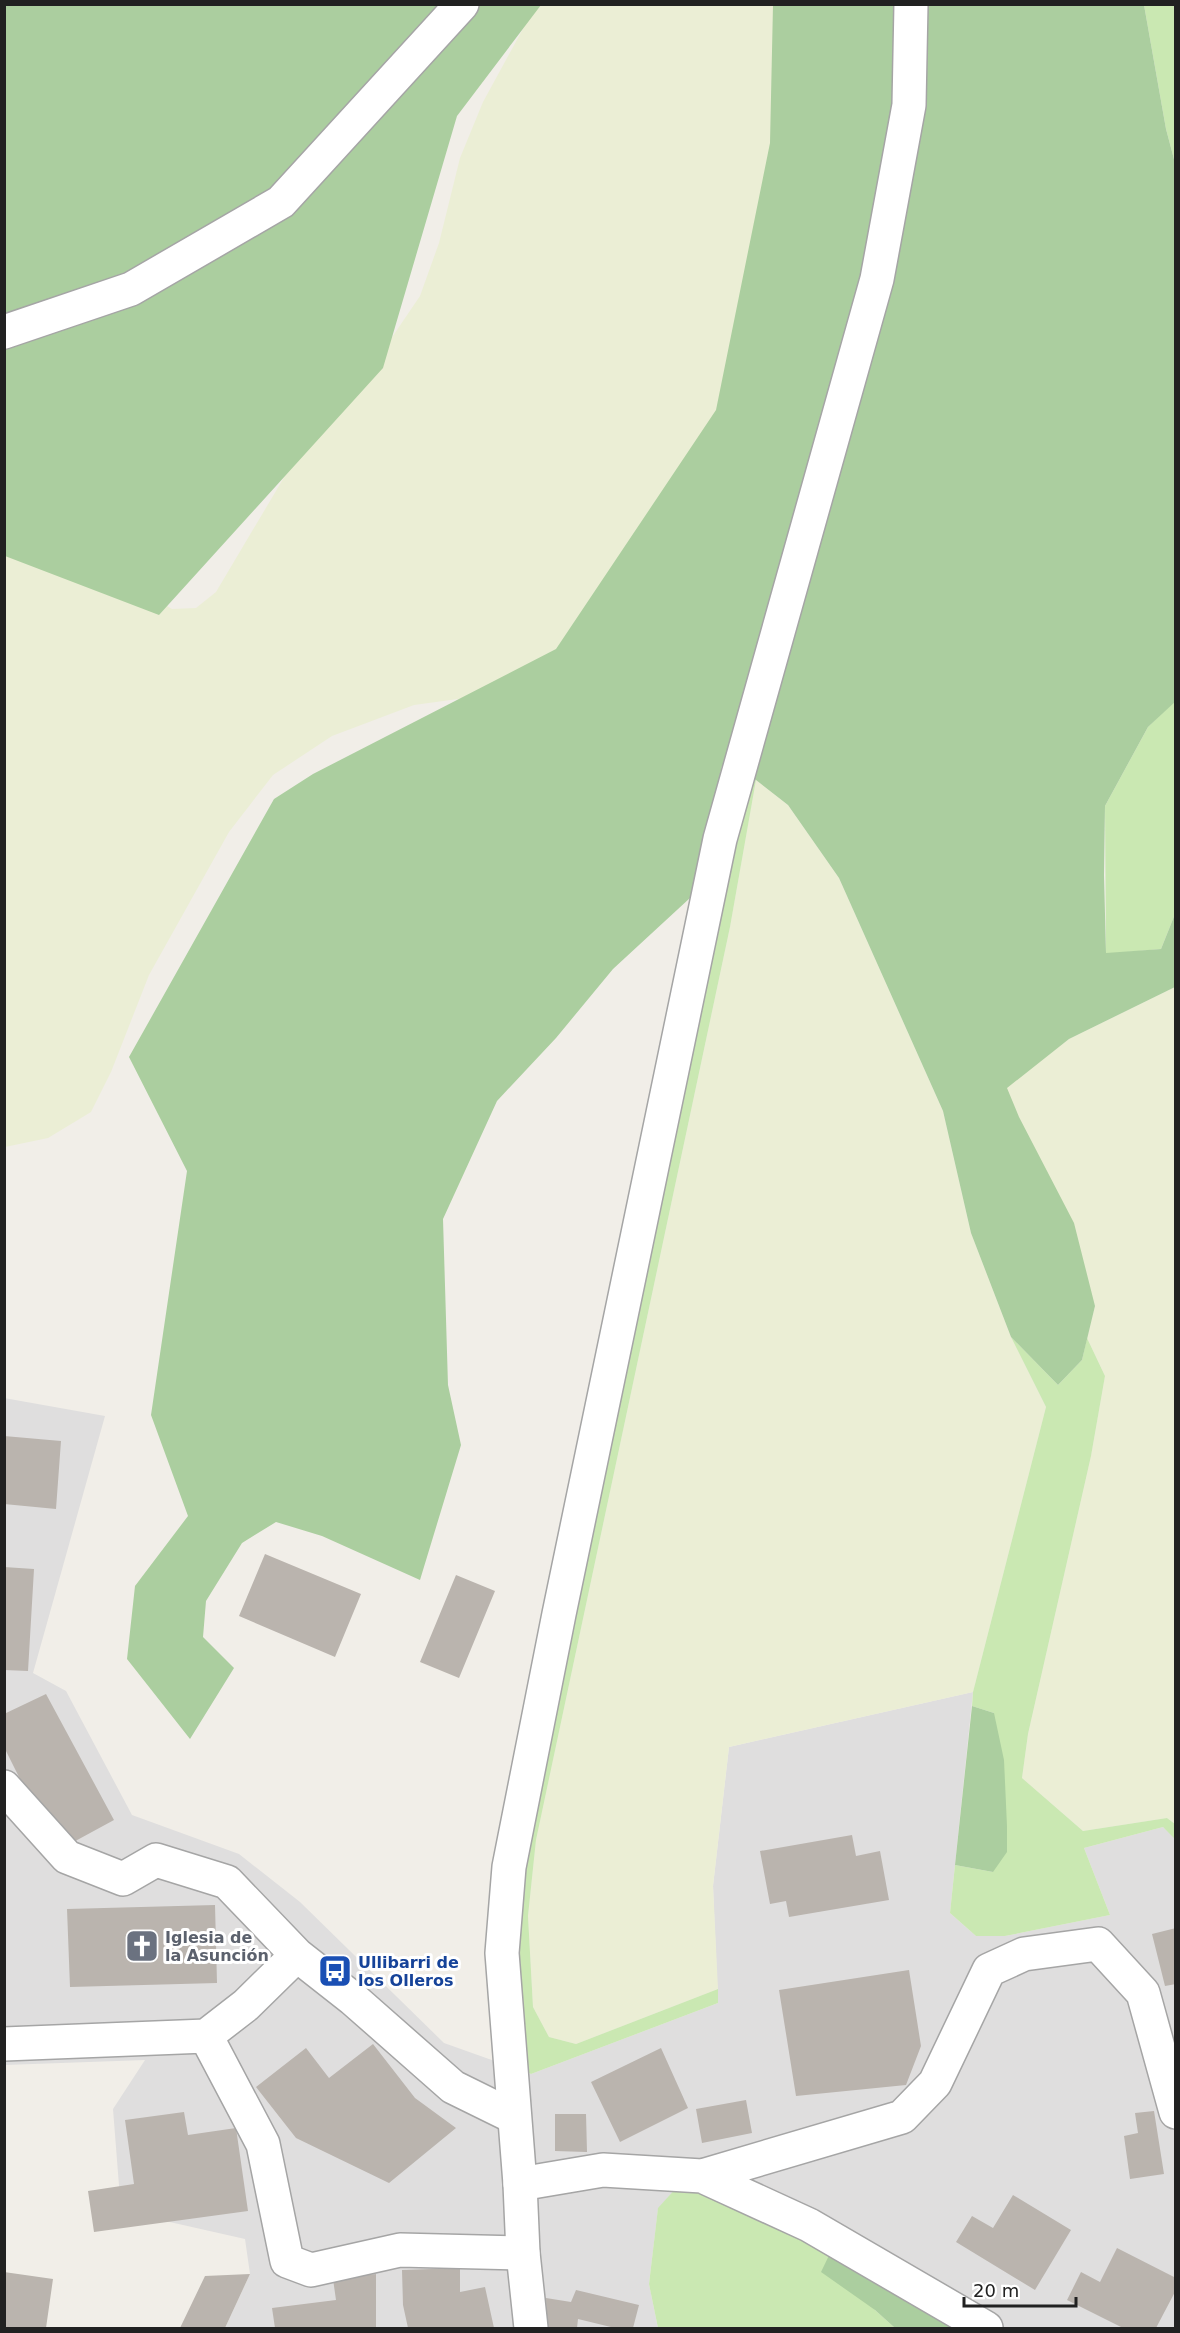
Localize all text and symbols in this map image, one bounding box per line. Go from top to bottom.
church icon: Iglesia de la Asunción [124,1928,160,1964]
place label: Iglesia de la Asunción [165,1928,269,1965]
bus stop icon: Ullibarri de los Olleros [317,1953,353,1989]
place label: Ullibarri de los Olleros [358,1953,459,1990]
scale bar [964,2270,1076,2308]
text: 20 m [973,2280,1019,2301]

